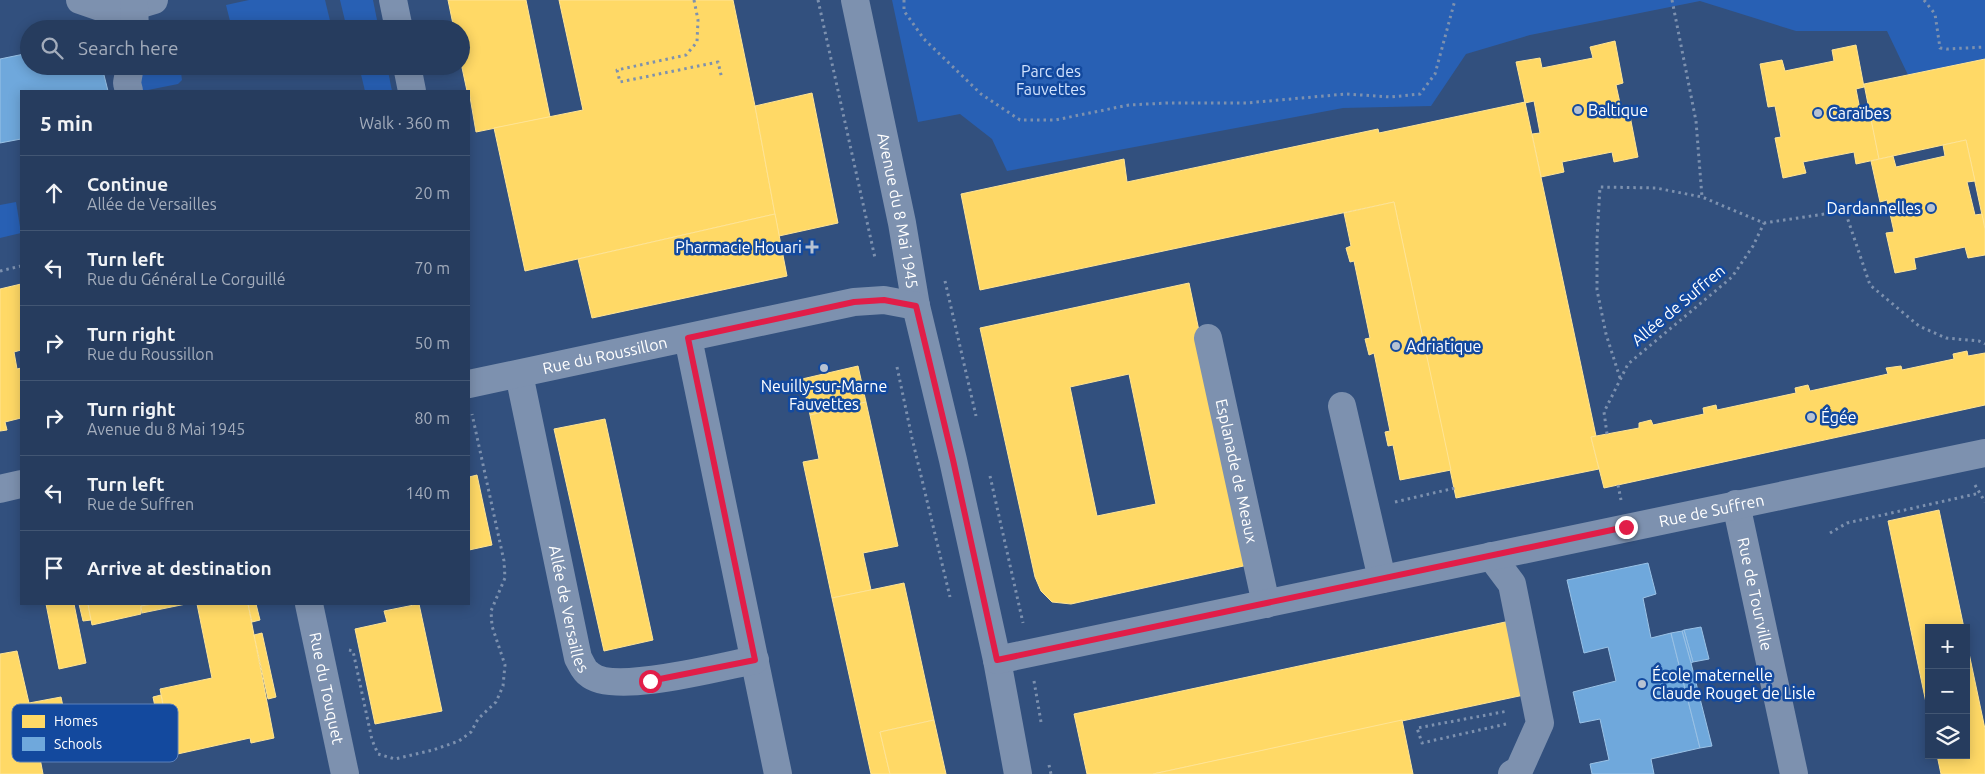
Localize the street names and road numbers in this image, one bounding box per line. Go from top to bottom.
street label: Avenue du 8 Mai 1945 [874,131,922,290]
street label: Allée de Suffren [1628,261,1728,349]
street label: Rue du Roussillon [541,333,669,377]
street label: Esplanade de Meaux [1213,397,1261,545]
street label: Rue de Suffren [1657,490,1766,530]
street label: Rue de Tourville [1734,536,1776,652]
street label: Allée de Versailles [546,544,593,676]
street label: Rue du Touquet [306,630,348,747]

